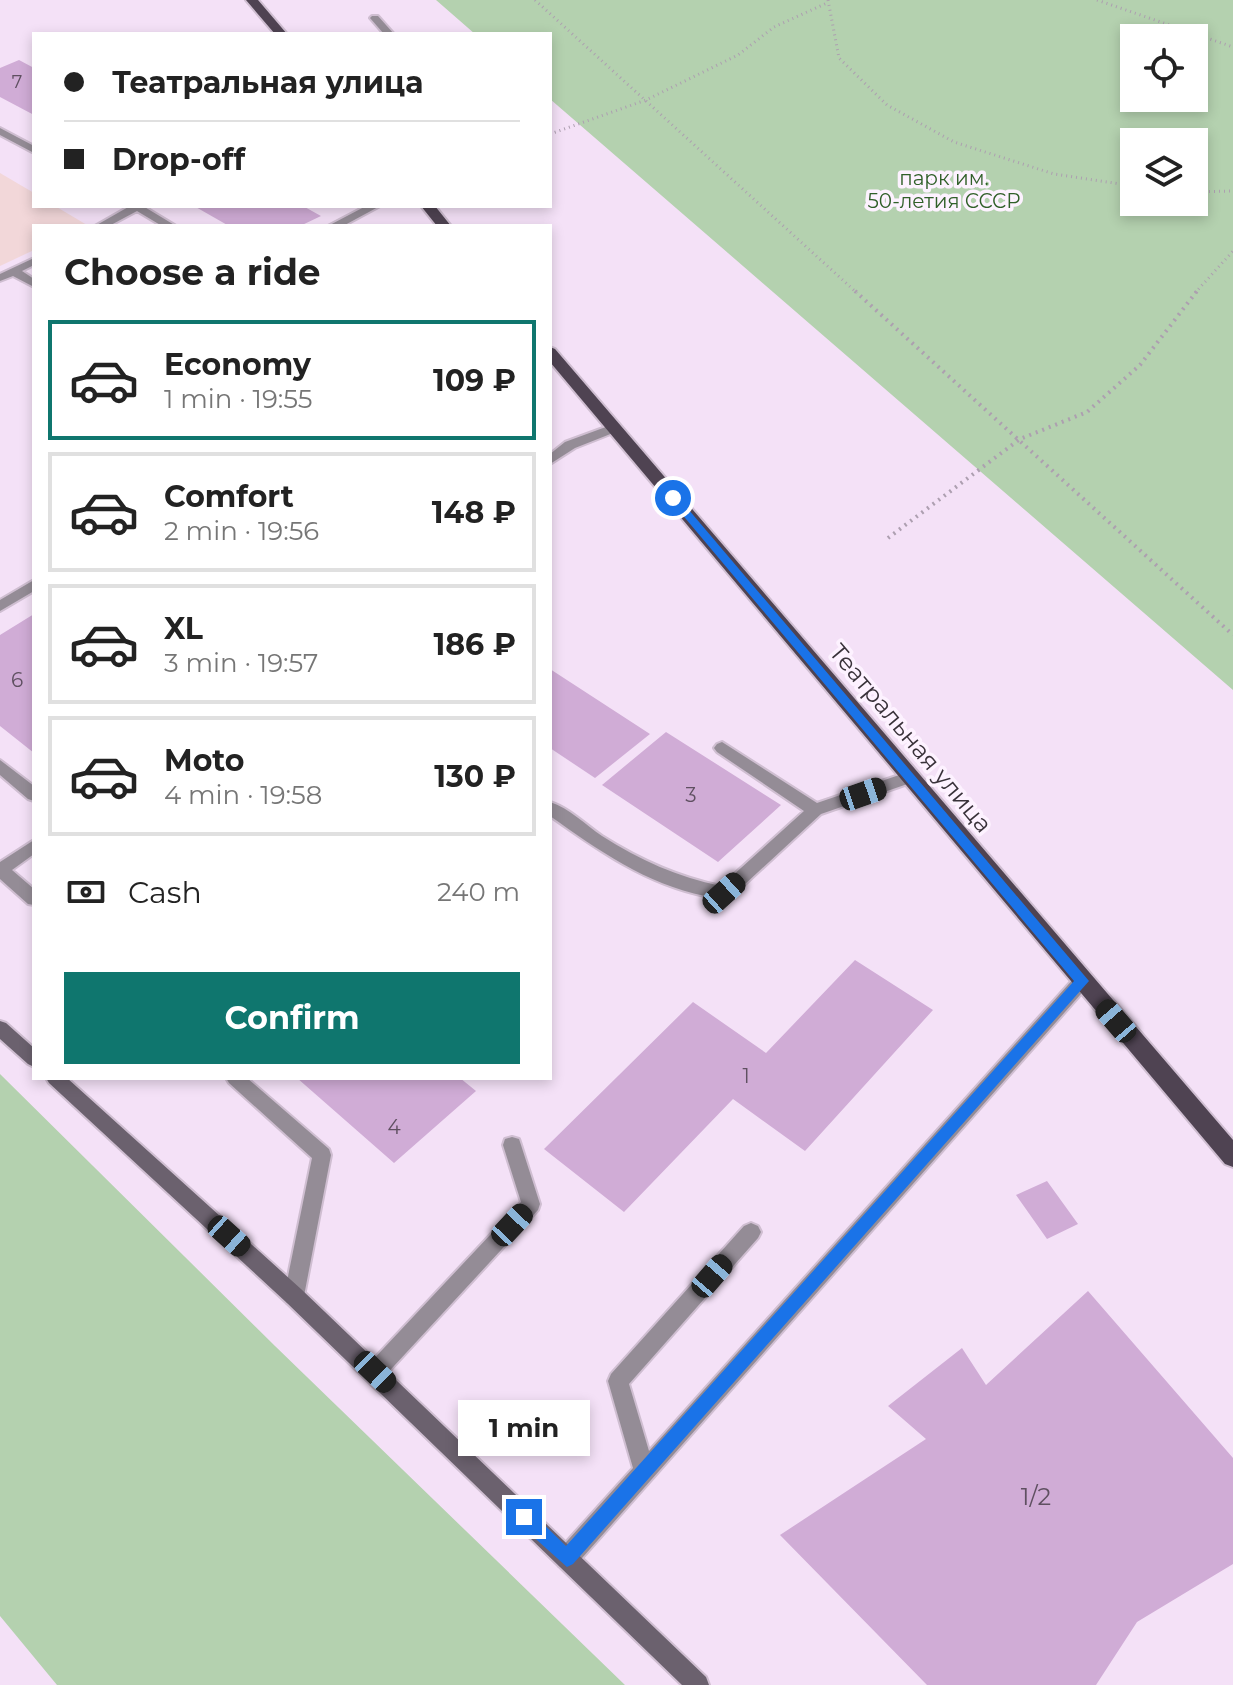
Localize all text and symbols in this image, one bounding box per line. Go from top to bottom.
map controls [1120,24,1208,216]
button: locate [1120,24,1208,112]
text: Театральная улица [112,64,423,101]
house number: 7 [12,71,22,93]
button: layers [1120,128,1208,216]
text: Drop-off [112,141,245,178]
park label: парк им. 50-летия СССР [868,166,1021,213]
text: Choose a ride [64,250,321,294]
icon: car [68,344,140,416]
text: Economy [164,346,311,383]
text: 109 ₽ [433,362,516,399]
text: 1 min · 19:55 [164,383,313,415]
icon: car [68,476,140,548]
text: Comfort [164,478,294,515]
route start [655,480,691,516]
text: 148 ₽ [432,494,516,531]
text: 2 min · 19:56 [164,515,319,547]
icon: car [68,608,140,680]
text: XL [164,610,203,647]
text: 186 ₽ [434,626,516,663]
street label: Театральная улица [824,638,998,838]
text: 3 min · 19:57 [164,647,318,679]
house number: 6 [11,668,23,692]
icon: car [68,740,140,812]
text: Moto [164,742,245,779]
text: 130 ₽ [434,758,516,795]
car [836,775,890,813]
text: 4 min · 19:58 [164,779,322,811]
house number: 3 [685,783,697,807]
car [698,868,750,918]
icon: cash [64,870,108,914]
text: Cash [128,874,202,911]
text: 240 m [437,876,520,908]
button: Confirm [64,972,520,1064]
car [1091,995,1141,1047]
house number: 1 [742,1064,750,1088]
house number: 4 [387,1115,401,1139]
car [487,1199,537,1251]
car [203,1211,255,1261]
car [687,1250,737,1302]
car [349,1347,401,1397]
callout: 1 min [458,1401,590,1457]
text: 1 min [489,1412,559,1444]
house number: 1/2 [1021,1482,1051,1511]
route end [506,1499,542,1535]

